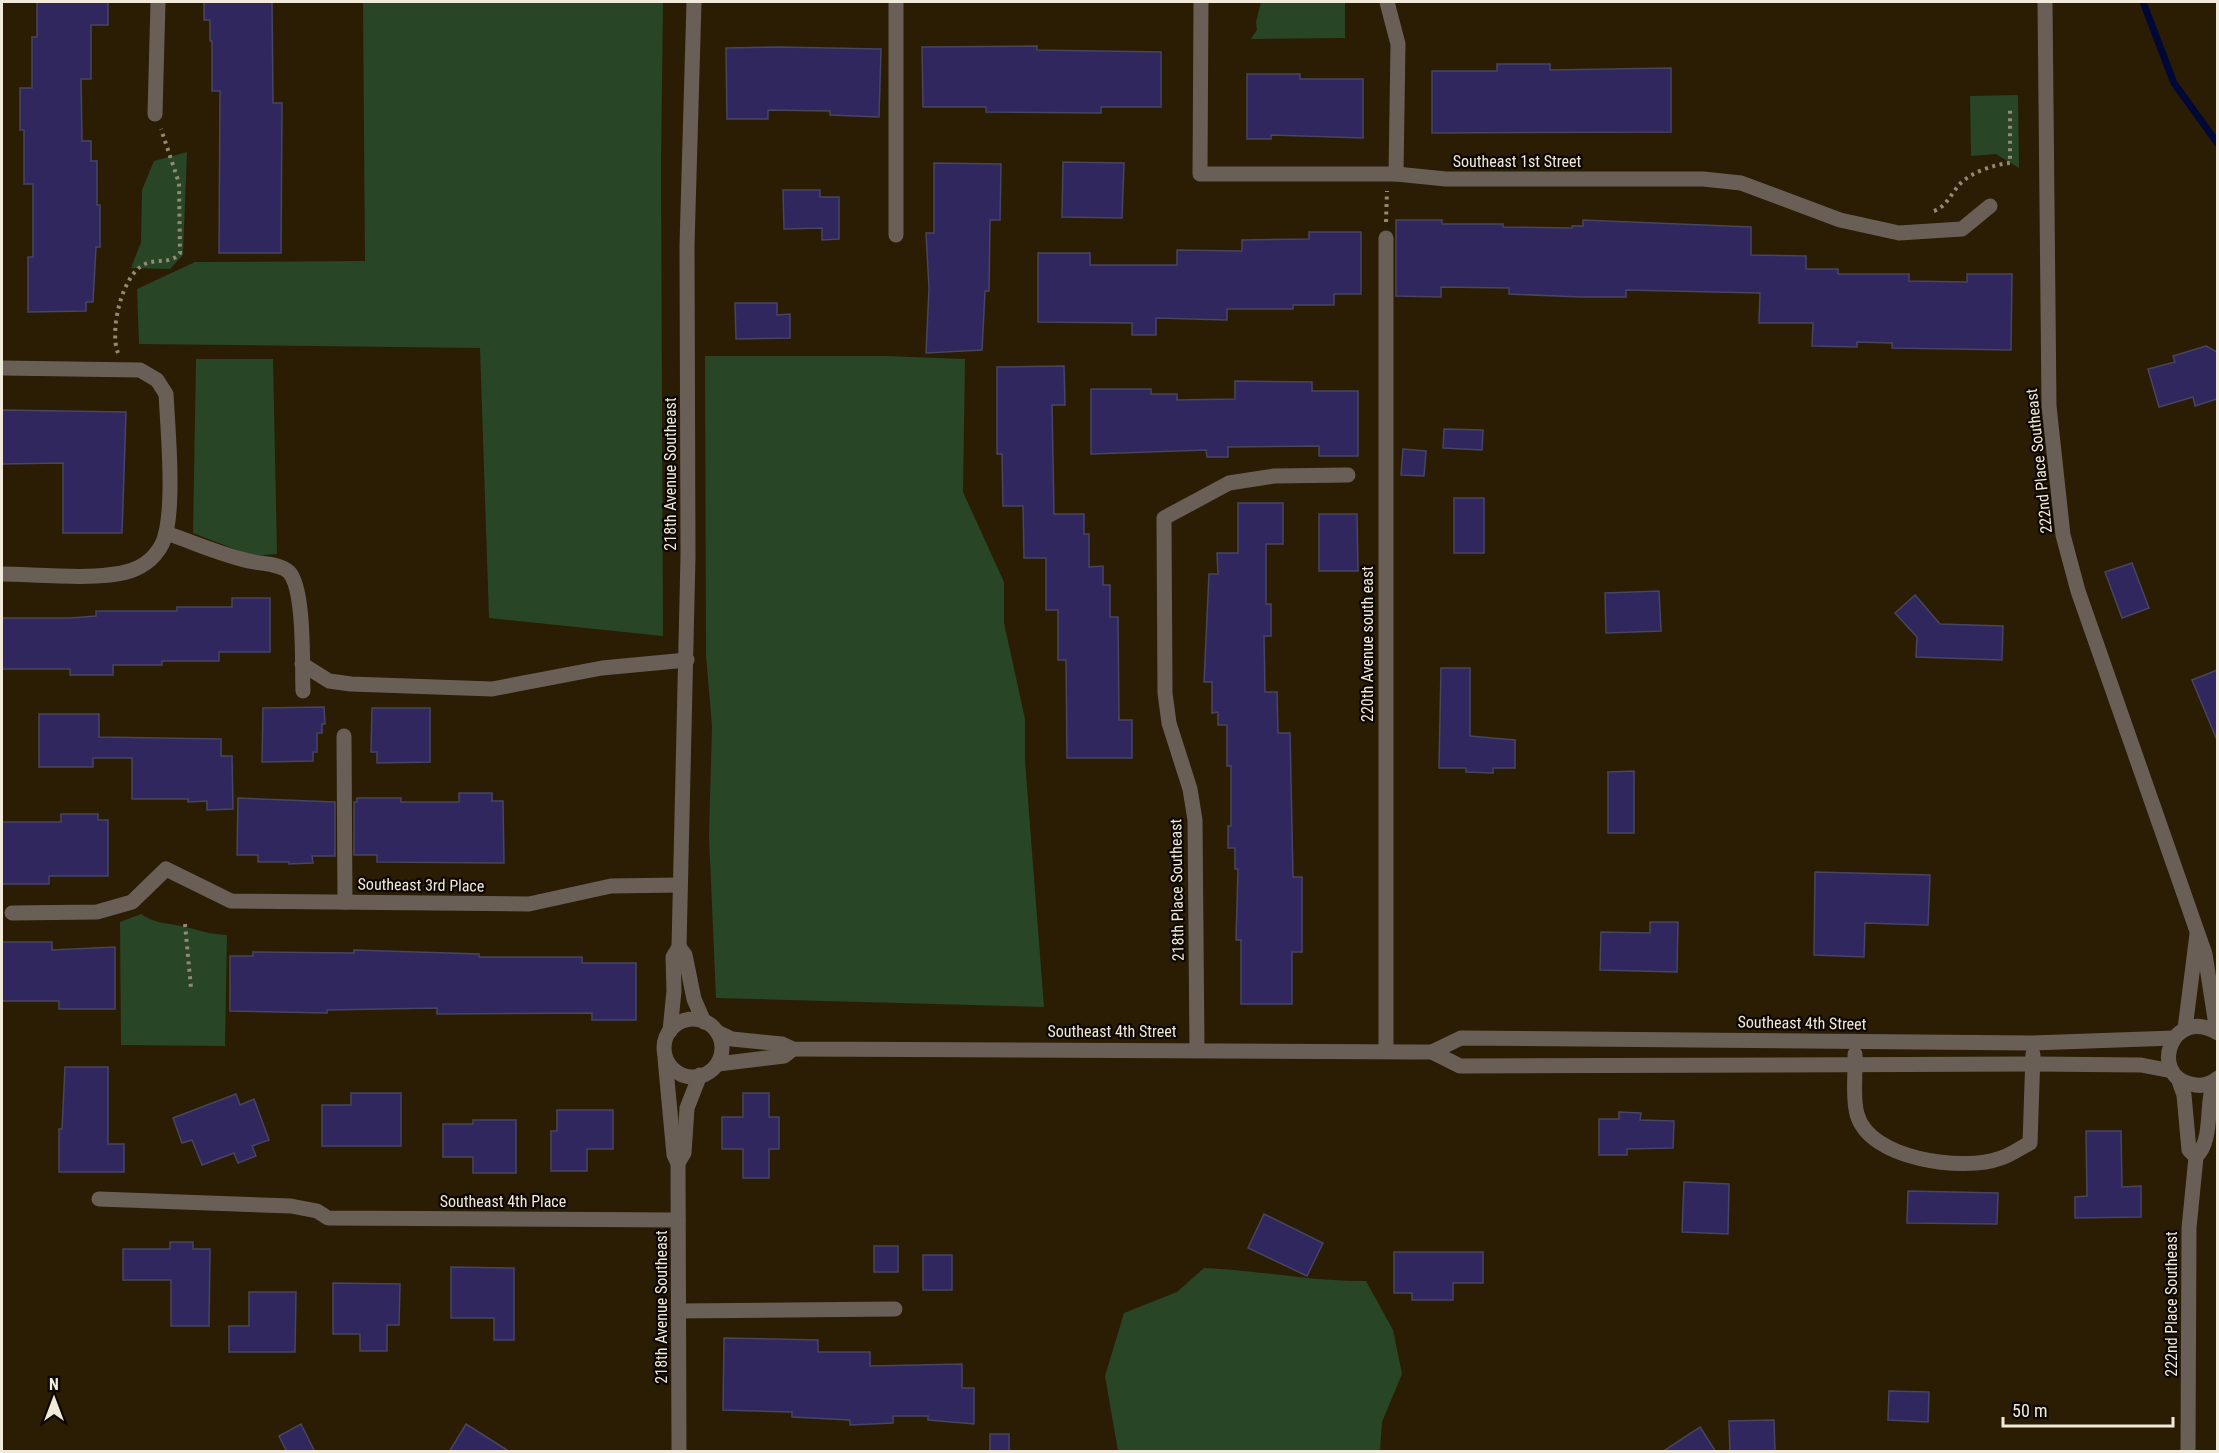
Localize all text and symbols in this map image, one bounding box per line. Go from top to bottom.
street label: Southeast 1st Street [1453,152,1582,171]
street label: 222nd Place Southeast [2022,387,2056,534]
street label: 218th Avenue Southeast [661,397,680,551]
street label: 220th Avenue south east [1358,566,1377,722]
street label: 218th Place Southeast [1166,818,1188,961]
street label: Southeast 3rd Place [357,874,485,896]
street label: Southeast 4th Street [1737,1012,1867,1034]
street label: Southeast 4th Street [1048,1022,1177,1041]
street label: Southeast 4th Place [440,1192,566,1211]
street label: 218th Avenue Southeast [652,1230,671,1384]
street label: 222nd Place Southeast [2162,1231,2181,1377]
north arrow [24,1369,84,1429]
text: N [49,1375,59,1394]
scale bar [2003,1390,2172,1428]
text: 50 m [2012,1400,2047,1421]

